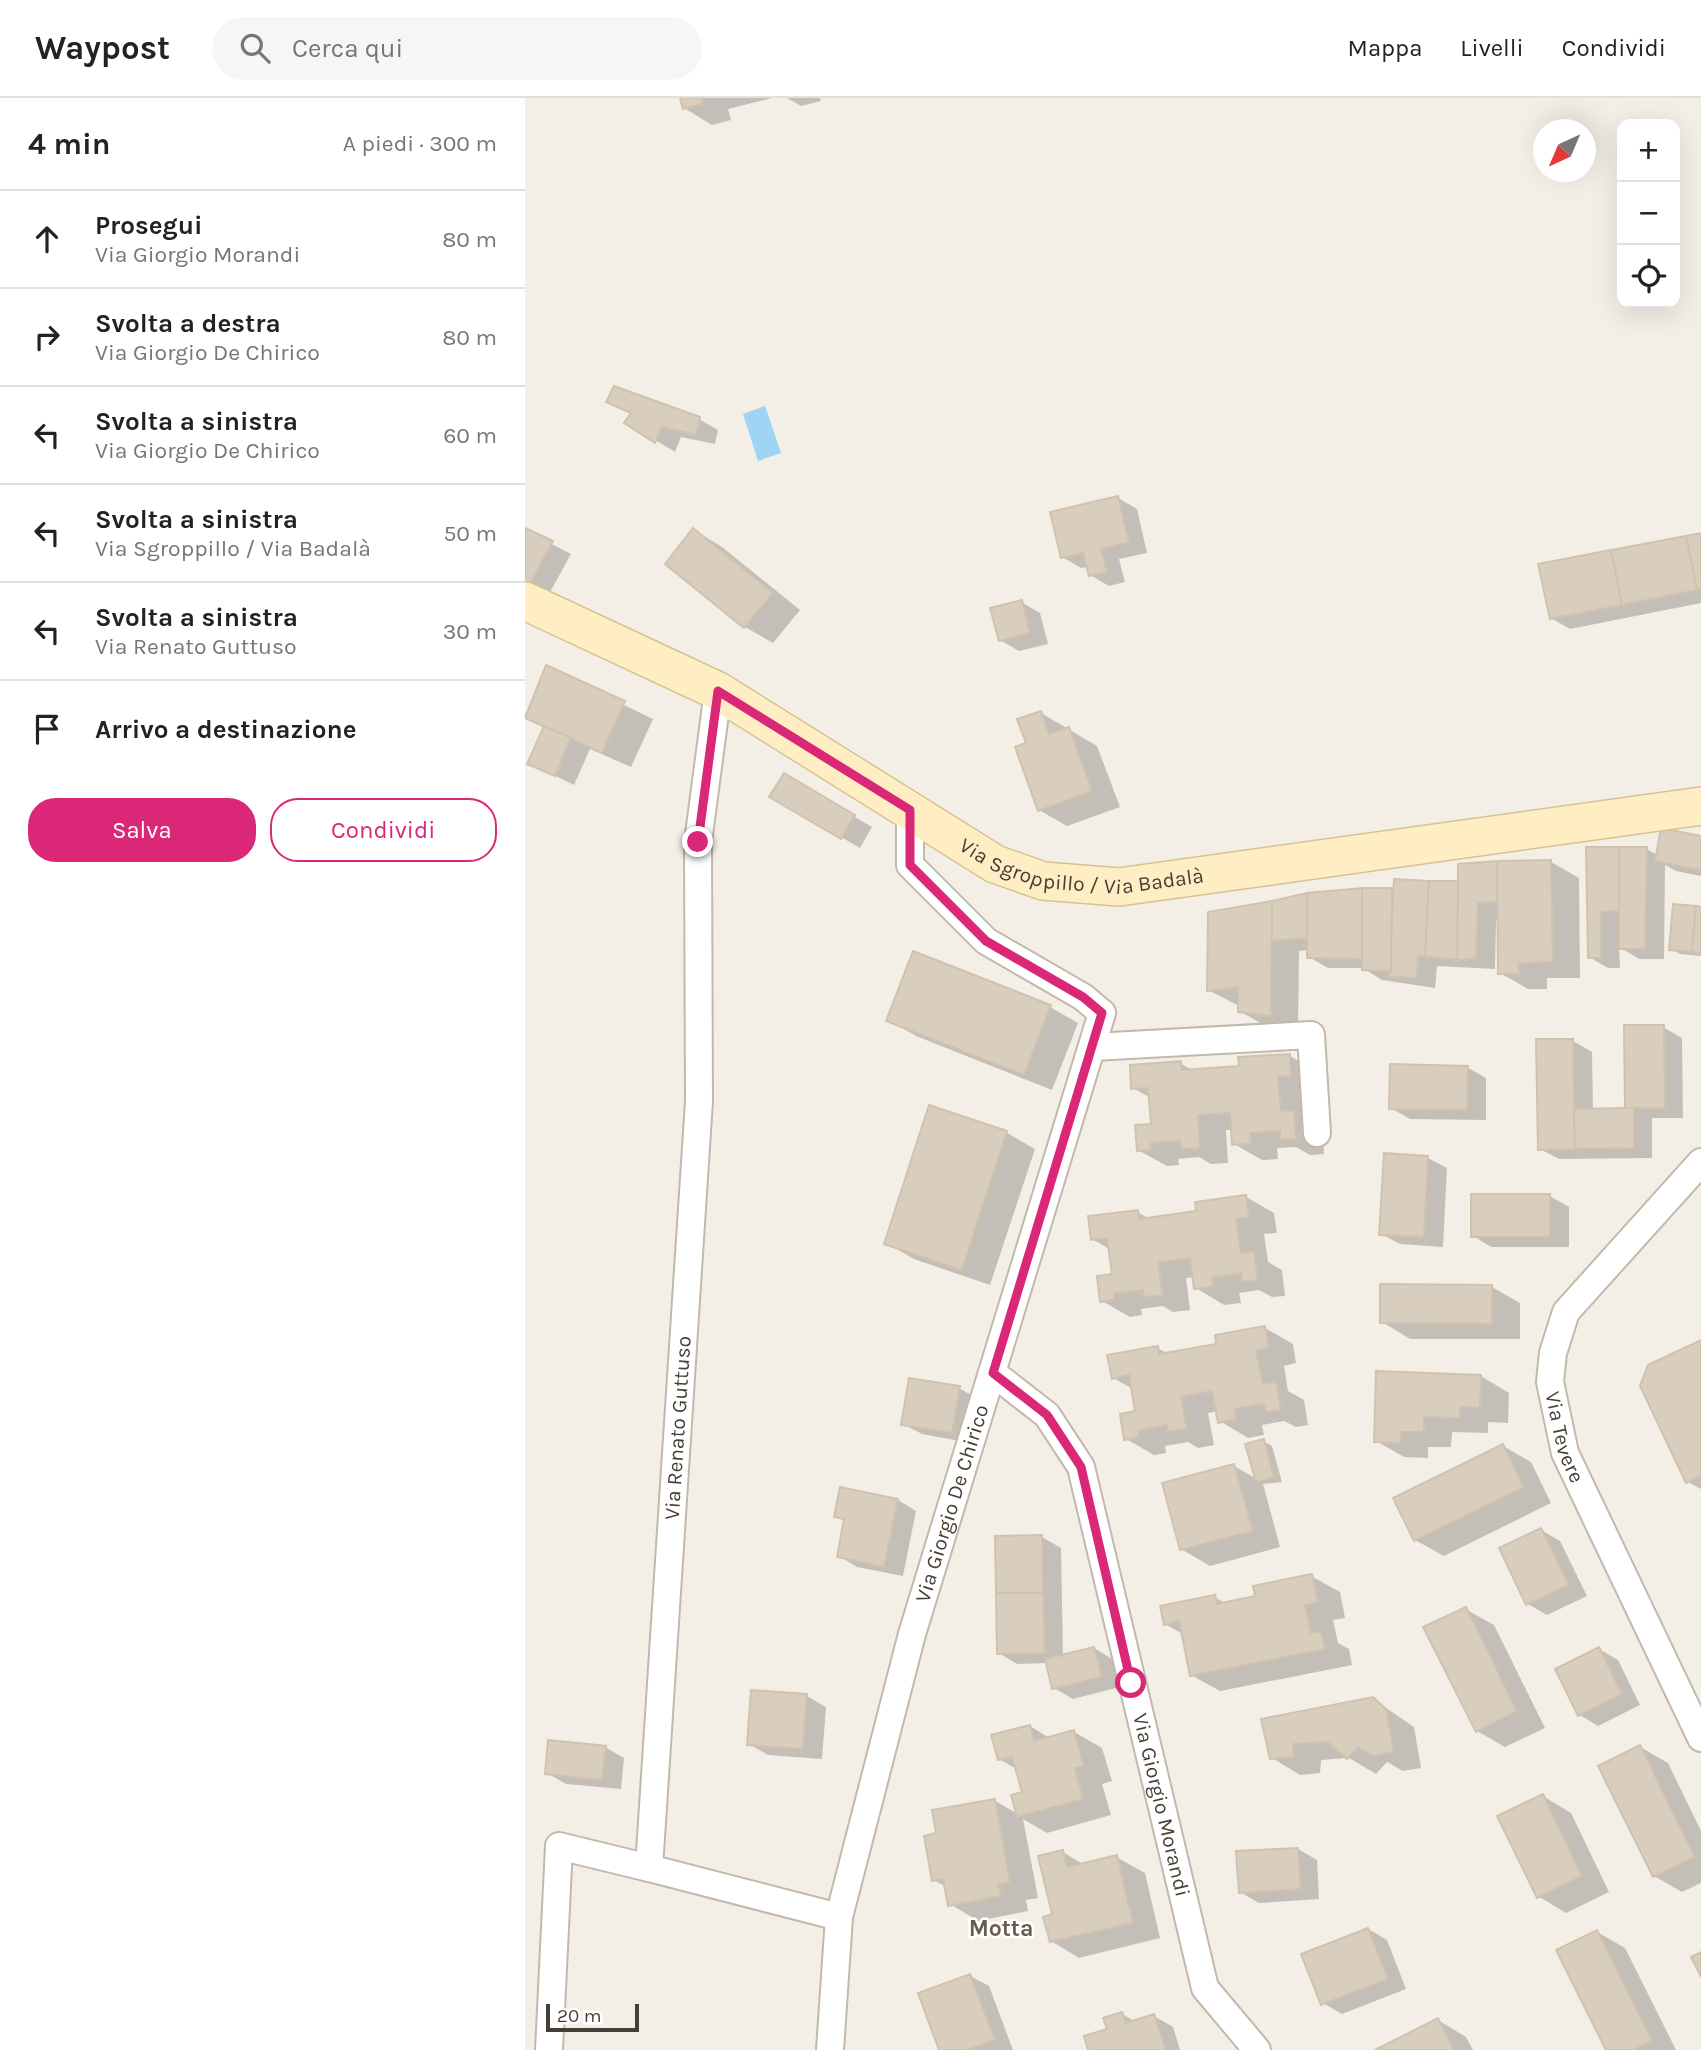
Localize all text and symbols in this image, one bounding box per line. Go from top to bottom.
search box [212,17,702,80]
text: Waypost [35,29,170,67]
icon: search [236,29,274,67]
text: Cerca qui [292,33,403,64]
text: Mappa [1348,34,1422,62]
text: Livelli [1460,34,1524,62]
text: Condividi [1562,34,1666,62]
north arrow [1533,119,1596,182]
map controls [1617,119,1680,308]
button: + [1617,119,1680,182]
text: 4 min [28,126,110,162]
text: A piedi · 300 m [343,130,497,157]
button: − [1617,182,1680,245]
text: Prosegui [95,210,202,241]
icon: ahead [28,220,66,258]
text: 80 m [442,226,497,253]
text: Via Giorgio Morandi [95,241,300,268]
button: locate [1617,245,1680,308]
text: Svolta a destra [95,308,281,339]
icon: right [28,318,66,356]
text: 80 m [442,324,497,351]
text: Via Giorgio De Chirico [95,339,320,366]
text: Svolta a sinistra [95,406,298,437]
icon: left [28,416,66,454]
text: 60 m [443,422,497,449]
text: Via Giorgio De Chirico [95,437,320,464]
text: Svolta a sinistra [95,504,298,535]
icon: left [28,514,66,552]
text: 50 m [443,520,497,547]
text: Via Sgroppillo / Via Badalà [95,535,371,562]
text: Svolta a sinistra [95,602,298,633]
icon: left [28,612,66,650]
text: 30 m [443,618,497,645]
text: Via Renato Guttuso [95,633,297,660]
icon: arrive [28,710,66,748]
text: Arrivo a destinazione [95,714,357,745]
button: Salva [28,798,256,862]
button: Condividi [270,798,497,862]
route end [682,826,713,857]
street label: Via Sgroppillo / Via Badalà [955,833,1205,899]
street label: Via Renato Guttuso [660,1335,696,1521]
street label: Via Tevere [1540,1389,1589,1487]
street label: Via Giorgio De Chirico [910,1402,993,1605]
route start [1115,1667,1146,1698]
street label: Via Giorgio Morandi [1128,1711,1195,1899]
district label: Motta [969,1915,1033,1942]
scale bar [546,2001,639,2033]
text: 20 m [557,2005,602,2027]

